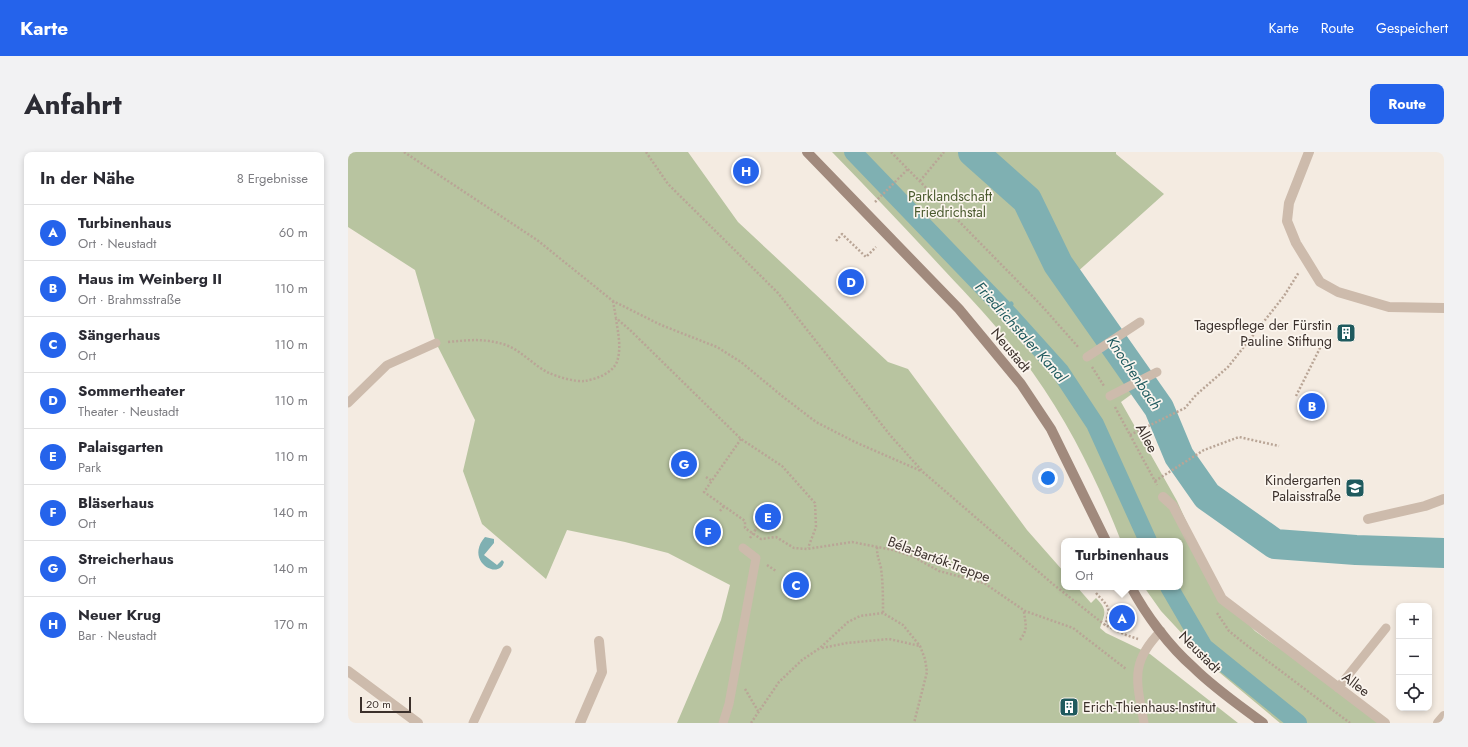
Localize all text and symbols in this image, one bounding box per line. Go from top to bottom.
text: Karte [20,15,68,42]
text: Karte [1269,18,1299,38]
text: Route [1321,18,1354,38]
text: Gespeichert [1376,18,1448,38]
text: Anfahrt [24,84,122,125]
button: Route [1370,84,1444,124]
pin: H [733,156,759,186]
text: In der Nähe [40,166,135,190]
text: 8 Ergebnisse [237,169,308,188]
park label: Parklandschaft Friedrichstal [908,186,993,222]
text: Turbinenhaus [78,212,171,234]
text: A [48,223,58,242]
text: 60 m [279,223,308,242]
text: Ort · Neustadt [78,234,156,253]
pin: D [838,267,864,297]
text: Haus im Weinberg II [78,268,222,290]
water label: Friedrichstaler Kanal [970,277,1073,388]
text: B [49,279,57,298]
text: 110 m [274,279,308,298]
text: Ort · Brahmsstraße [78,290,181,309]
place label: Tagespflege der Fürstin Pauline Stiftung [1194,315,1332,351]
building icon: Tagespflege der Fürstin Pauline Stiftung [1335,322,1357,344]
street label: Neustadt [986,323,1036,377]
text: Sängerhaus [78,324,160,346]
water label: Knochenbach [1101,332,1167,414]
text: C [48,335,58,354]
text: 110 m [274,335,308,354]
text: Ort [78,346,96,365]
text: Sommertheater [78,380,185,402]
text: D [48,391,58,410]
text: 110 m [274,391,308,410]
pin: B [1299,391,1325,421]
text: Theater · Neustadt [78,402,179,421]
street label: Allee [1131,420,1163,456]
text: Palaisgarten [78,436,164,458]
text: E [49,447,57,466]
text: 110 m [274,447,308,466]
pin: G [671,449,697,479]
text: Park [78,458,101,477]
your location [1038,468,1058,488]
place label: Kindergarten Palaisstraße [1265,470,1341,506]
school or university icon: Kindergarten Palaisstraße [1344,477,1366,499]
text: Bläserhaus [78,492,154,514]
pin: E [755,502,781,532]
text: F [49,503,57,522]
text: 140 m [273,503,308,522]
text: Ort [78,514,96,533]
pin: F [695,517,721,547]
street label: Béla-Bartók-Treppe [885,531,993,587]
popup [1061,538,1183,590]
text: Turbinenhaus [1075,544,1169,566]
text: Streicherhaus [78,548,174,570]
text: G [48,559,58,578]
text: 140 m [273,559,308,578]
text: Ort [1075,566,1093,585]
text: Ort [78,570,96,589]
pin: C [783,570,809,600]
pin: A [1109,603,1135,633]
map controls [1396,603,1432,711]
button: + [1396,603,1432,639]
text: Neuer Krug [78,604,161,626]
text: H [48,615,58,634]
text: 170 m [273,615,308,634]
text: Bar · Neustadt [78,626,156,645]
street label: Neustadt [1174,626,1226,678]
button: − [1396,639,1432,675]
street label: Allee [1338,667,1374,701]
button: locate [1396,675,1432,711]
scale bar [360,695,411,714]
text: 20 m [366,696,391,712]
building icon: Erich-Thienhaus-Institut [1058,696,1080,718]
place label: Erich-Thienhaus-Institut [1083,697,1216,717]

